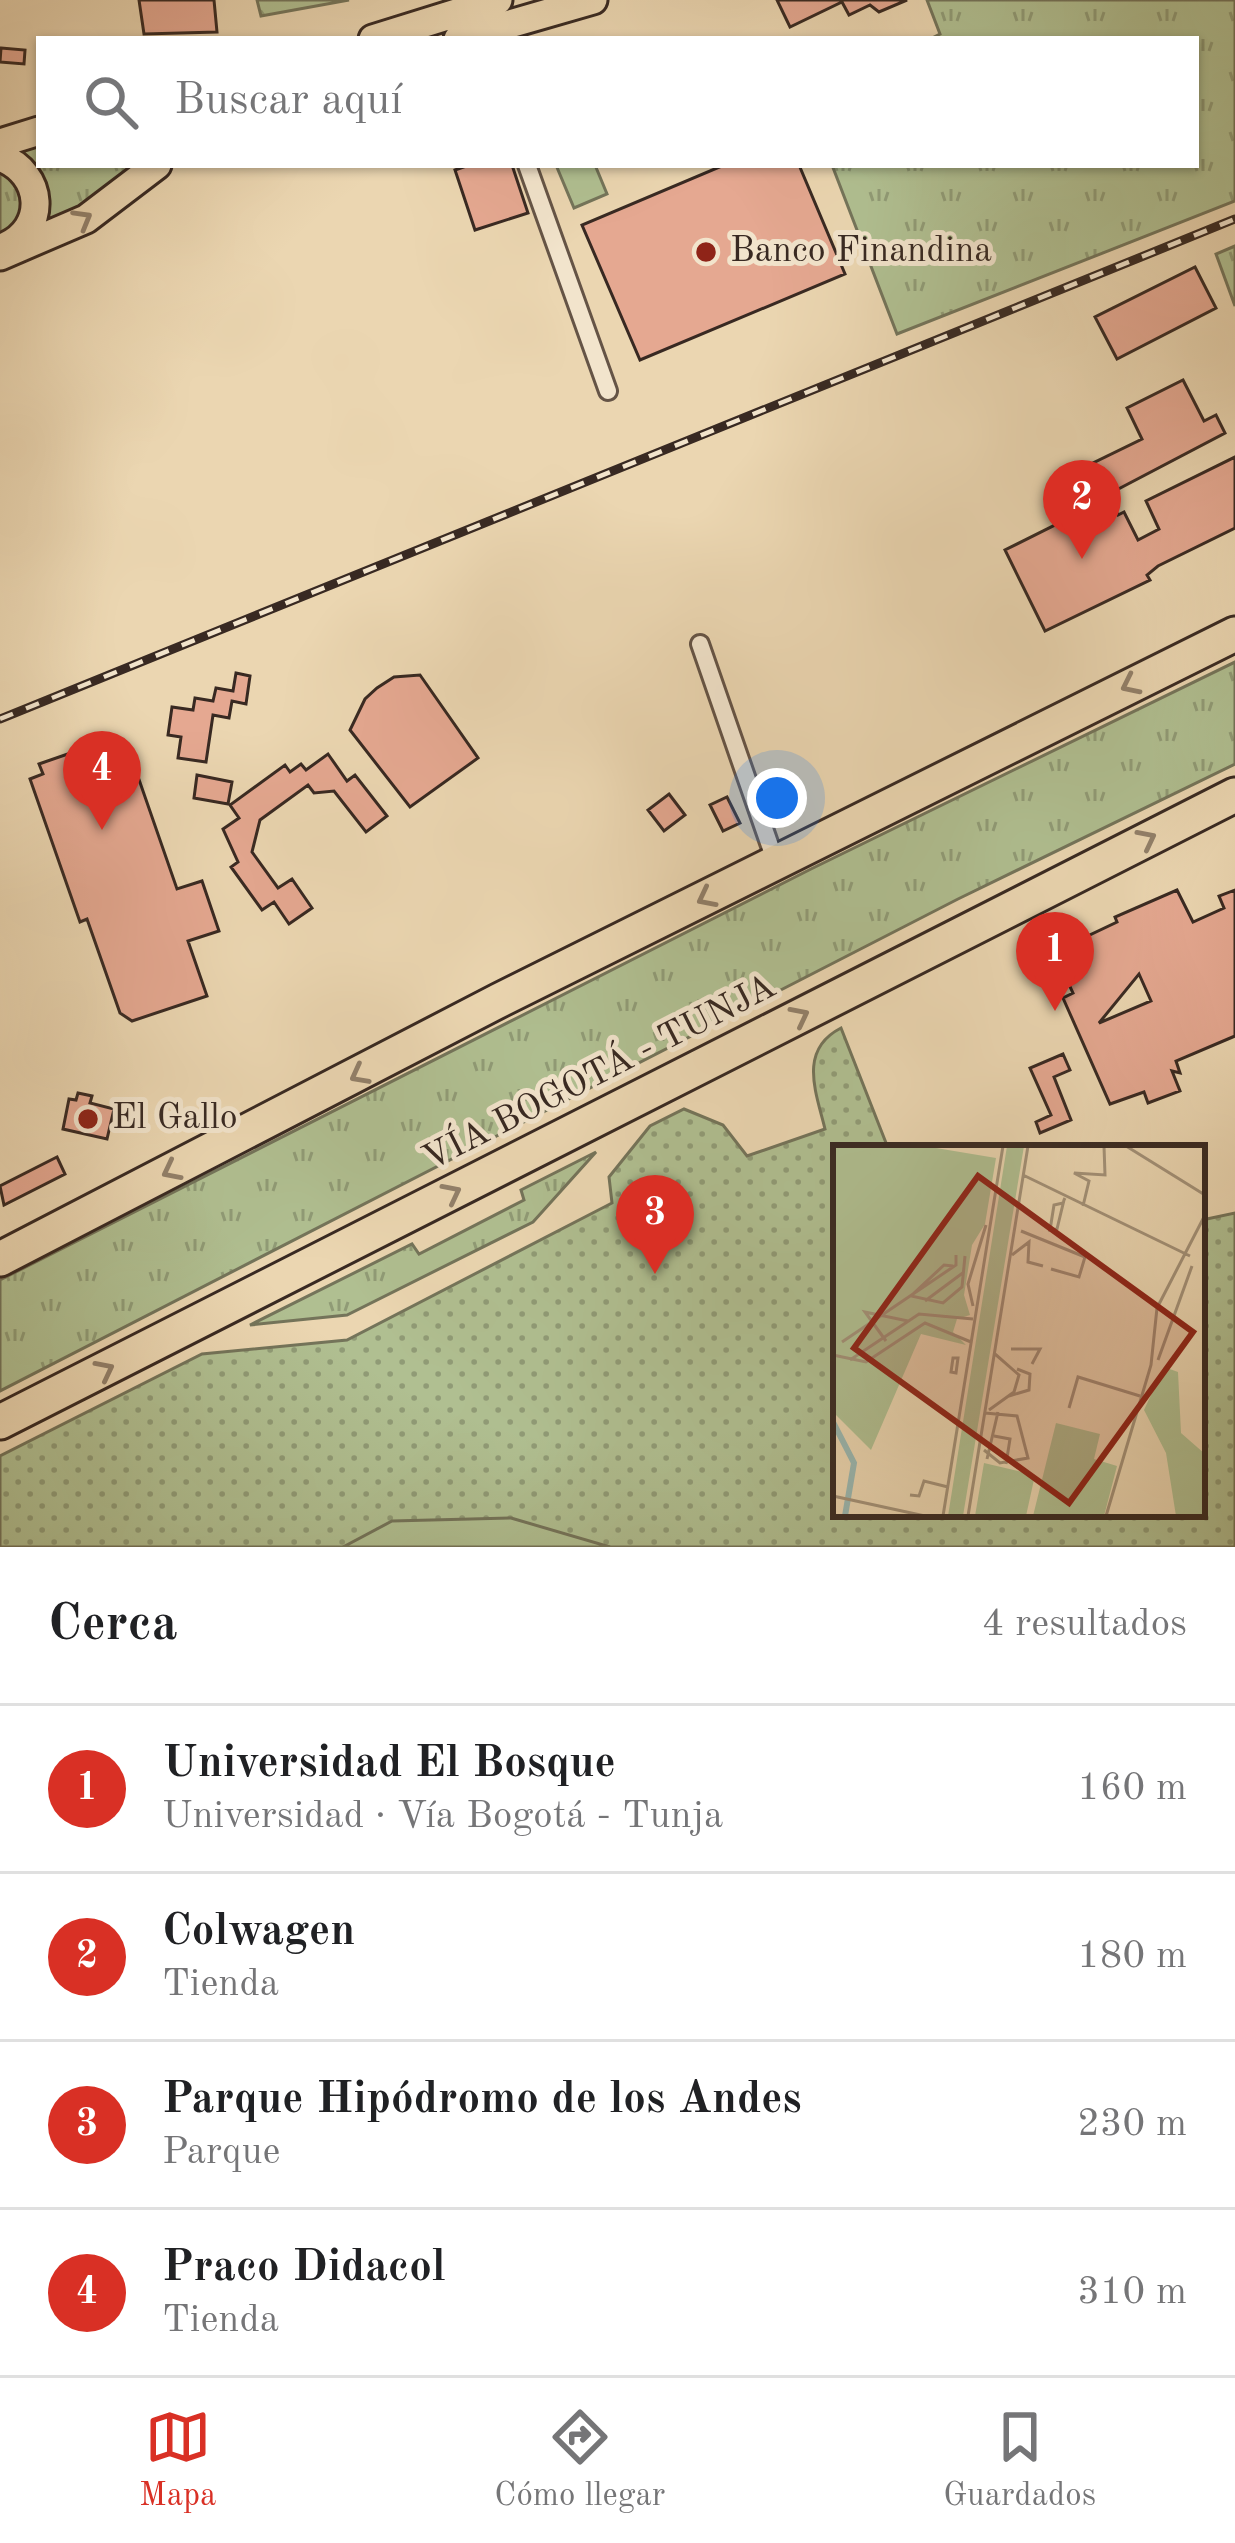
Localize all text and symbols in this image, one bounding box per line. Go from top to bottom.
search box [36,36,1199,168]
icon: search [78,69,144,135]
text: Buscar aquí [174,79,403,124]
one-way arrow [71,211,92,234]
place label: Banco Finandina [730,234,992,270]
marker: Banco Finandina [693,239,719,265]
pin: 2 [1043,460,1121,559]
one-way arrow [1121,671,1142,694]
pin: 4 [63,731,141,830]
your location [747,768,807,828]
one-way arrow [1135,831,1157,854]
one-way arrow [697,883,719,906]
pin: 1 [1016,912,1094,1011]
street label: VÍA BOGOTÁ - TUNJA [415,963,782,1179]
one-way arrow [787,1008,809,1031]
one-way arrow [351,1061,372,1084]
place label: El Gallo [112,1101,238,1137]
marker: El Gallo [75,1106,101,1132]
inset map [833,1145,1205,1517]
one-way arrow [162,1156,184,1179]
pin: 3 [616,1175,694,1274]
one-way arrow [440,1183,461,1207]
one-way arrow [92,1361,114,1384]
text: Cerca [48,1600,178,1651]
text: 4 resultados [982,1605,1187,1644]
text: Universidad El Bosque [162,1742,616,1787]
text: 1 [76,1769,98,1808]
text: 160 m [1077,1769,1187,1808]
text: Universidad · Vía Bogotá - Tunja [162,1797,723,1836]
text: Colwagen [162,1910,355,1955]
text: 2 [76,1937,98,1976]
text: 180 m [1077,1937,1187,1976]
text: Tienda [162,1965,279,2004]
text: Parque Hipódromo de los Andes [162,2078,802,2123]
text: 3 [76,2105,98,2144]
text: 230 m [1077,2105,1187,2144]
text: Parque [162,2133,280,2172]
text: Praco Didacol [162,2246,446,2291]
text: 4 [76,2273,98,2312]
text: 310 m [1077,2273,1187,2312]
text: Tienda [162,2301,279,2340]
tab: Mapa [139,2404,216,2517]
tab: Cómo llegar [494,2404,665,2517]
tab: Guardados [943,2404,1096,2517]

